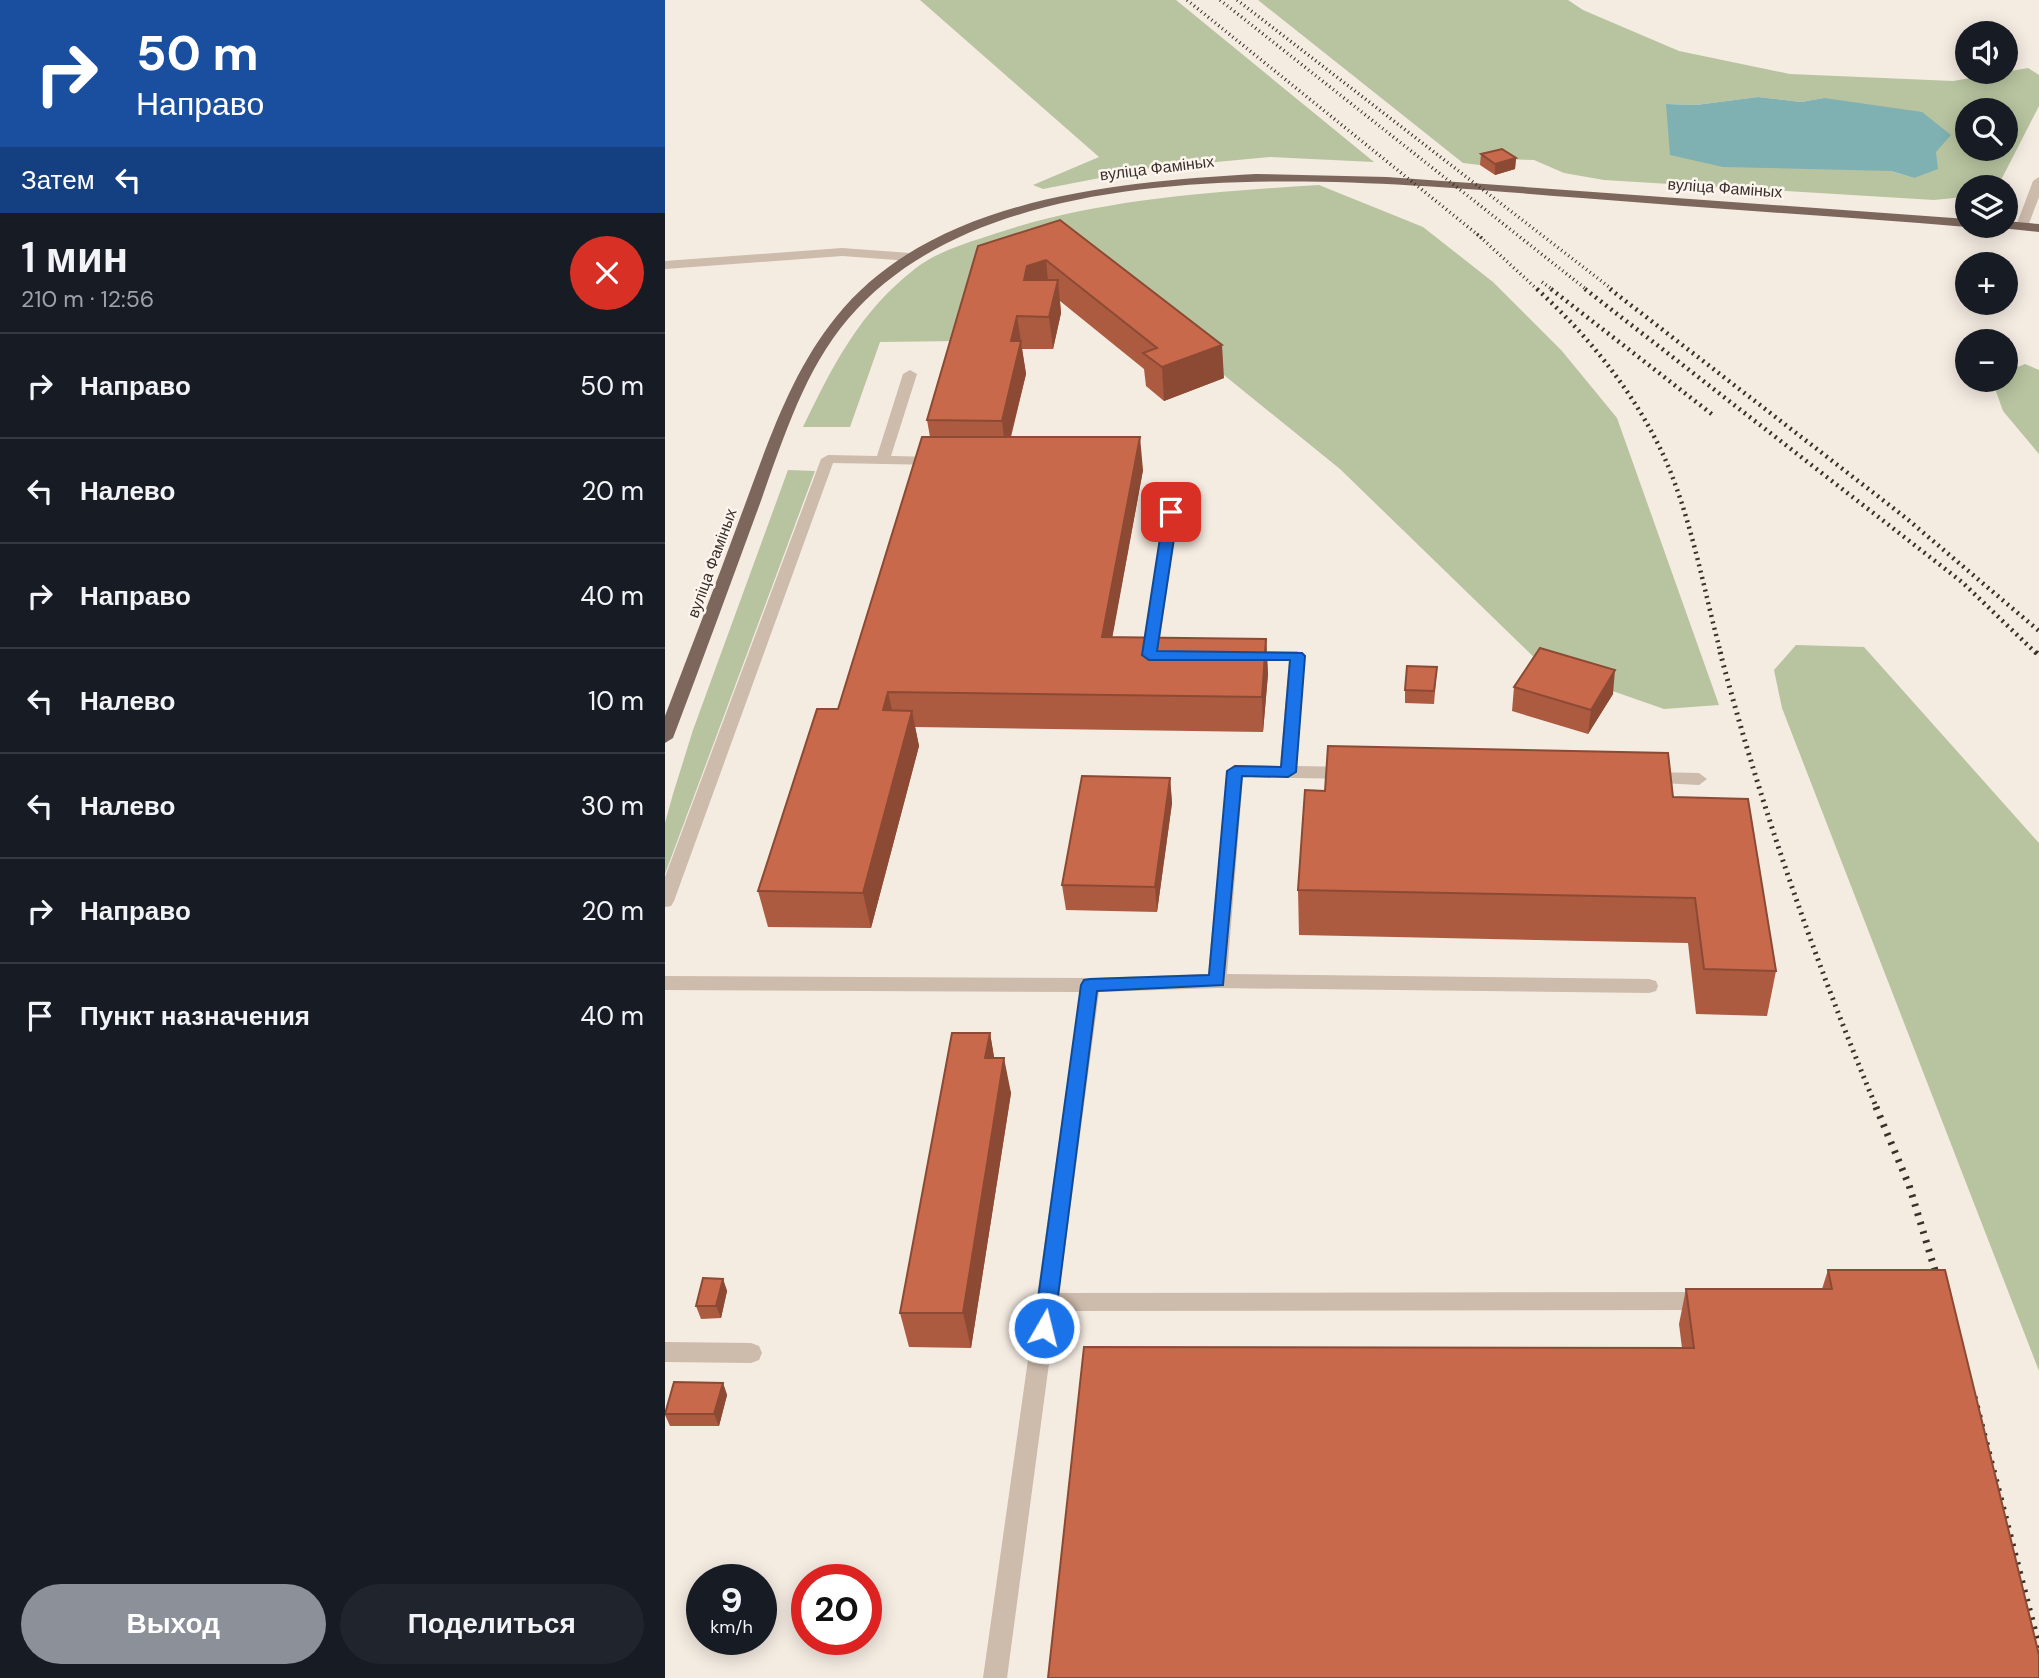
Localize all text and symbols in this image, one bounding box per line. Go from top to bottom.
text: 50 m [136,21,259,85]
map controls [1955,21,2018,392]
button: sound [1955,21,2018,84]
icon: right [21,28,112,119]
text: Направо [136,83,264,125]
button: search [1955,98,2018,161]
street label: вуліца Фаміных [1099,151,1215,185]
icon: left [109,161,147,199]
text: Затем [21,163,95,197]
street label: вуліца Фаміных [1667,174,1783,202]
button: layers [1955,175,2018,238]
text: 1 мин [21,230,128,285]
button: close [570,236,644,310]
button: + [1955,252,2018,315]
text: 210 m · 12:56 [21,284,154,314]
button: − [1955,329,2018,392]
icon: right [21,367,59,405]
text: Направо [80,369,191,403]
text: 50 m [580,369,644,403]
icon: left [21,472,59,510]
text: Налево [80,474,175,508]
text: 20 m [581,474,644,508]
pin [1141,482,1201,542]
icon: arrive [1152,493,1190,531]
street label: вуліца Фаміных [682,505,742,621]
icon: right [21,577,59,615]
text: Направо [80,579,191,613]
text: 40 m [580,579,644,613]
icon: left [21,682,59,720]
text: Налево [80,684,175,718]
text: 10 m [588,684,644,718]
icon: left [21,787,59,825]
text: Налево [80,789,175,823]
text: 30 m [581,789,644,823]
icon: right [21,892,59,930]
text: Направо [80,894,191,928]
text: 20 m [581,894,644,928]
icon: arrive [21,997,59,1035]
text: Пункт назначения [80,999,310,1033]
text: 40 m [580,999,644,1033]
position arrow [1007,1291,1081,1365]
speed limit sign: 20 [791,1564,882,1655]
text: 9 [720,1577,743,1623]
button: Выход [21,1584,326,1664]
button: Поделиться [340,1584,644,1664]
text: km/h [710,1615,753,1639]

